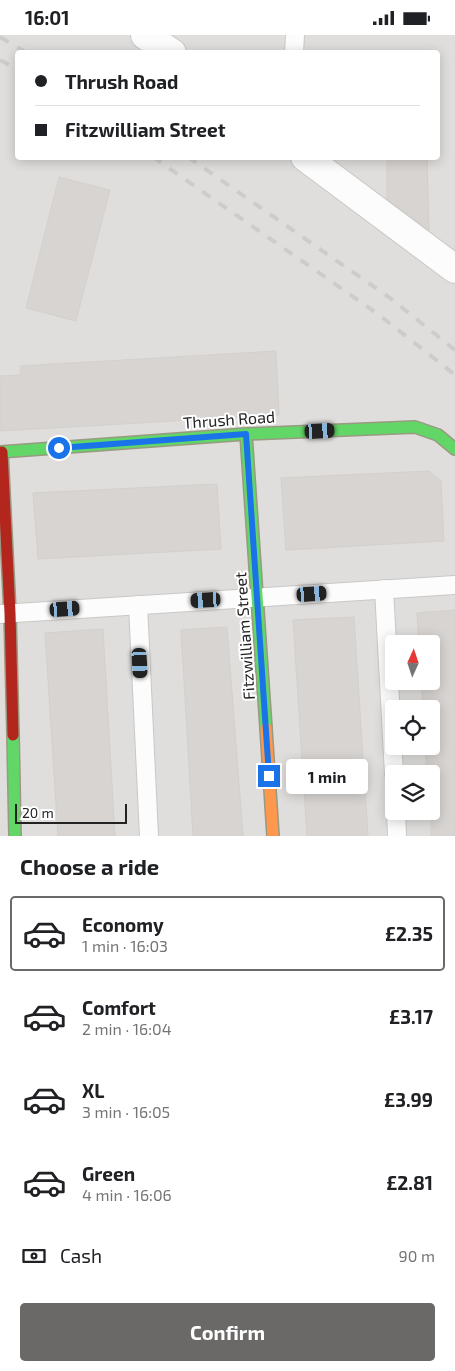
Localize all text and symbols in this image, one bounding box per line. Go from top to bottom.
text: 16:01 [25,6,70,29]
text: Thrush Road [65,70,178,93]
text: Fitzwilliam Street [65,118,225,141]
street label: Thrush Road [182,406,276,432]
car [304,423,335,439]
route start [48,437,70,459]
street label: Fitzwilliam Street [230,571,258,701]
car [296,585,327,603]
car [190,592,221,608]
car [49,600,80,618]
north arrow [385,635,440,690]
map controls [385,635,440,820]
car [131,648,148,678]
button: locate [385,700,440,755]
callout: 1 min [286,759,369,793]
route end [258,765,280,787]
button: layers [385,765,440,820]
text: 1 min [308,767,346,786]
scale bar [15,801,128,824]
text: 20 m [22,804,54,821]
text: Choose a ride [20,853,159,879]
icon: car [22,911,67,956]
text: Economy [82,913,164,936]
text: £2.35 [385,922,433,945]
text: 1 min · 16:03 [82,936,168,955]
icon: car [22,994,67,1039]
text: Comfort [82,996,156,1019]
text: £3.17 [389,1005,433,1028]
text: 2 min · 16:04 [82,1019,172,1038]
icon: car [22,1077,67,1122]
text: XL [82,1079,104,1102]
text: £3.99 [384,1088,433,1111]
text: 3 min · 16:05 [82,1102,170,1121]
icon: car [22,1160,67,1205]
text: Green [82,1162,135,1185]
text: £2.81 [386,1171,433,1194]
text: 4 min · 16:06 [82,1185,172,1204]
icon: cash [20,1242,48,1270]
text: Cash [60,1244,102,1267]
text: 90 m [399,1246,435,1265]
button: Confirm [20,1303,435,1361]

